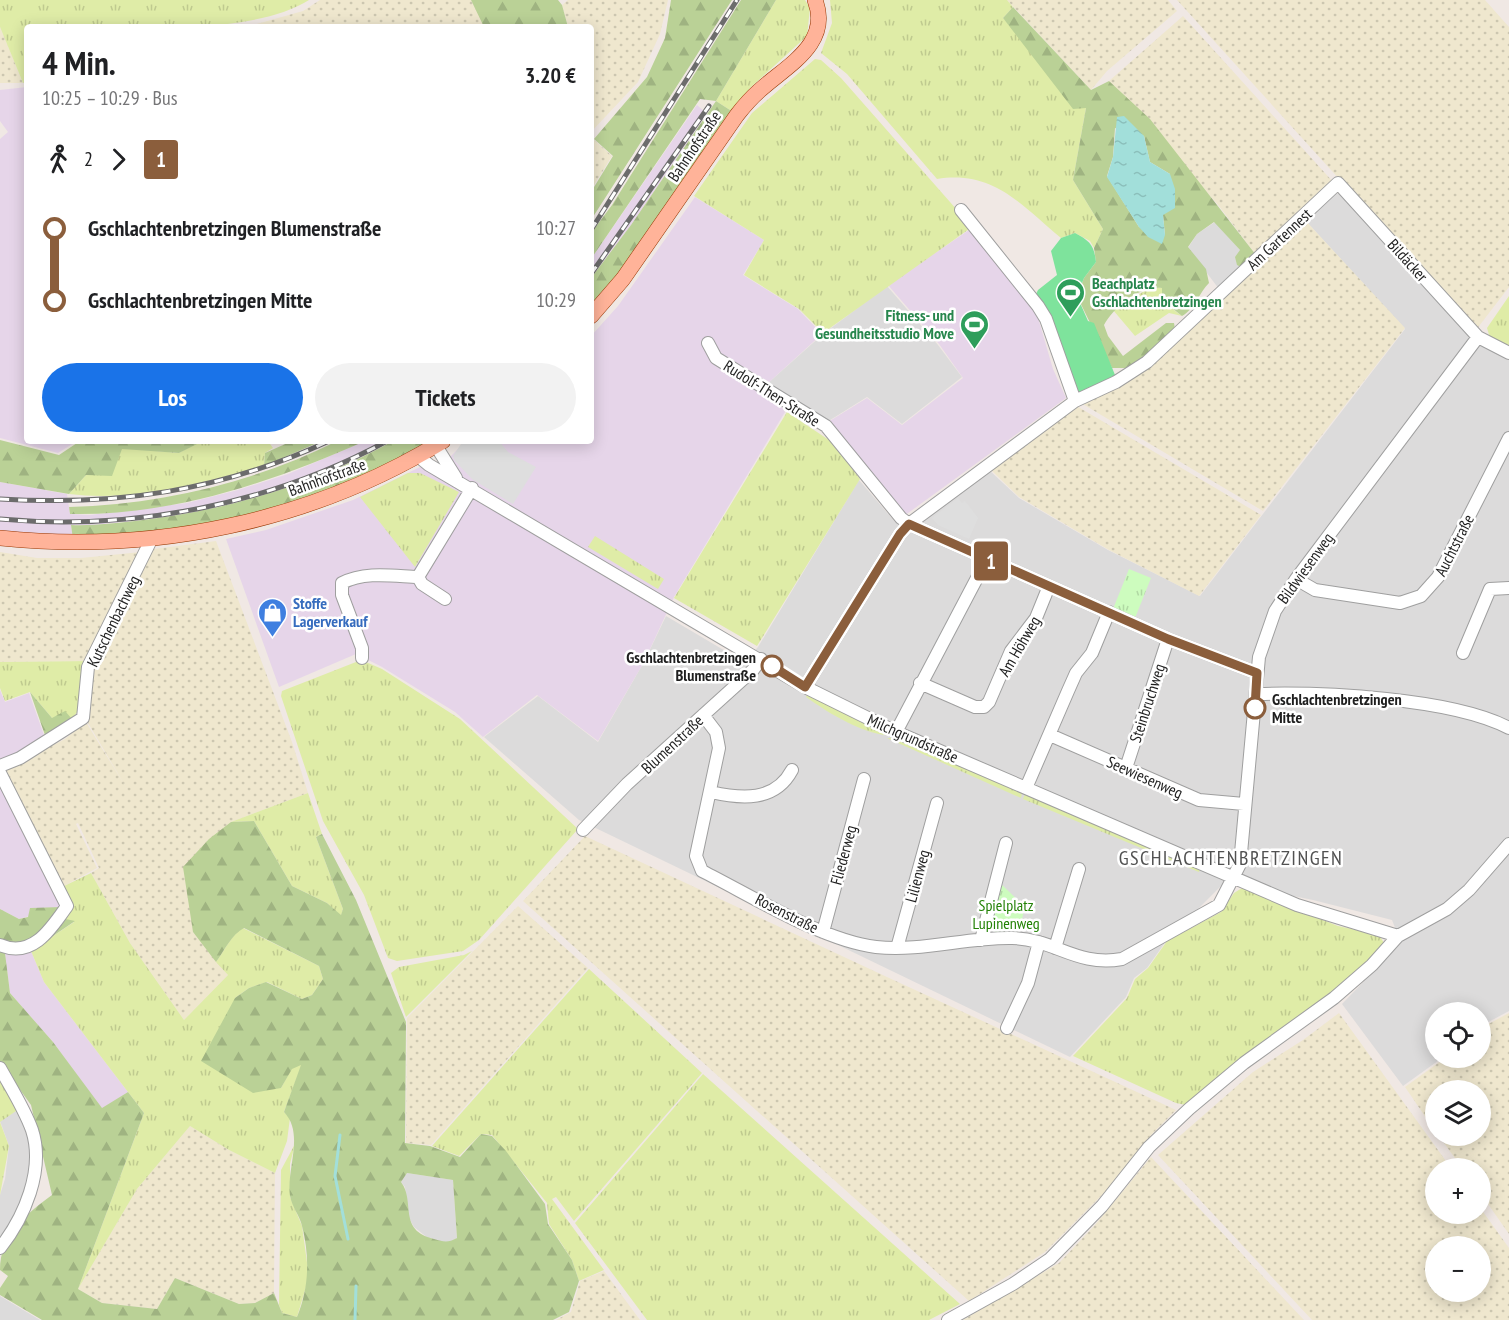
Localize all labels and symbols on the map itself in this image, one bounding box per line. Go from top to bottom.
street label: Bahnhofstraße [663,107,725,185]
street label: Am Gartennest [1242,203,1316,274]
street label: Bildäcker [1384,234,1433,286]
place label: Beachplatz Gschlachtenbretzingen [1092,273,1222,311]
sports icon: Beachplatz Gschlachtenbretzingen [1055,276,1087,318]
place label: Fitness- und Gesundheitsstudio Move [815,305,954,343]
sports icon: Fitness- und Gesundheitsstudio Move [959,308,991,350]
street label: Rudolf-Then-Straße [720,355,824,431]
street label: Bahnhofstraße [286,454,368,500]
street label: Auchtstraße [1430,511,1478,579]
street label: Bildwiesenweg [1273,529,1337,607]
line badge: 1 [972,542,1010,580]
street label: Kutschenbachweg [82,572,144,670]
place label: Stoffe Lagerverkauf [293,593,368,631]
shop icon: Stoffe Lagerverkauf [256,596,288,638]
street label: Am Höhweg [994,612,1044,680]
place label: Gschlachtenbretzingen Blumenstraße [626,647,756,685]
marker: Gschlachtenbretzingen Blumenstraße [761,655,783,677]
street label: Steinbruchweg [1125,661,1169,745]
place label: Gschlachtenbretzingen Mitte [1272,689,1402,727]
marker: Gschlachtenbretzingen Mitte [1244,697,1266,719]
street label: Milchgrundstraße [864,709,962,767]
street label: Blumenstraße [637,710,707,778]
street label: Seewiesenweg [1104,751,1186,803]
street label: Fliederweg [825,823,861,887]
district label: GSCHLACHTENBRETZINGEN [1119,845,1343,871]
street label: Lilienweg [900,848,934,904]
street label: Rosenstraße [752,889,822,937]
park label: Spielplatz Lupinenweg [972,895,1040,933]

